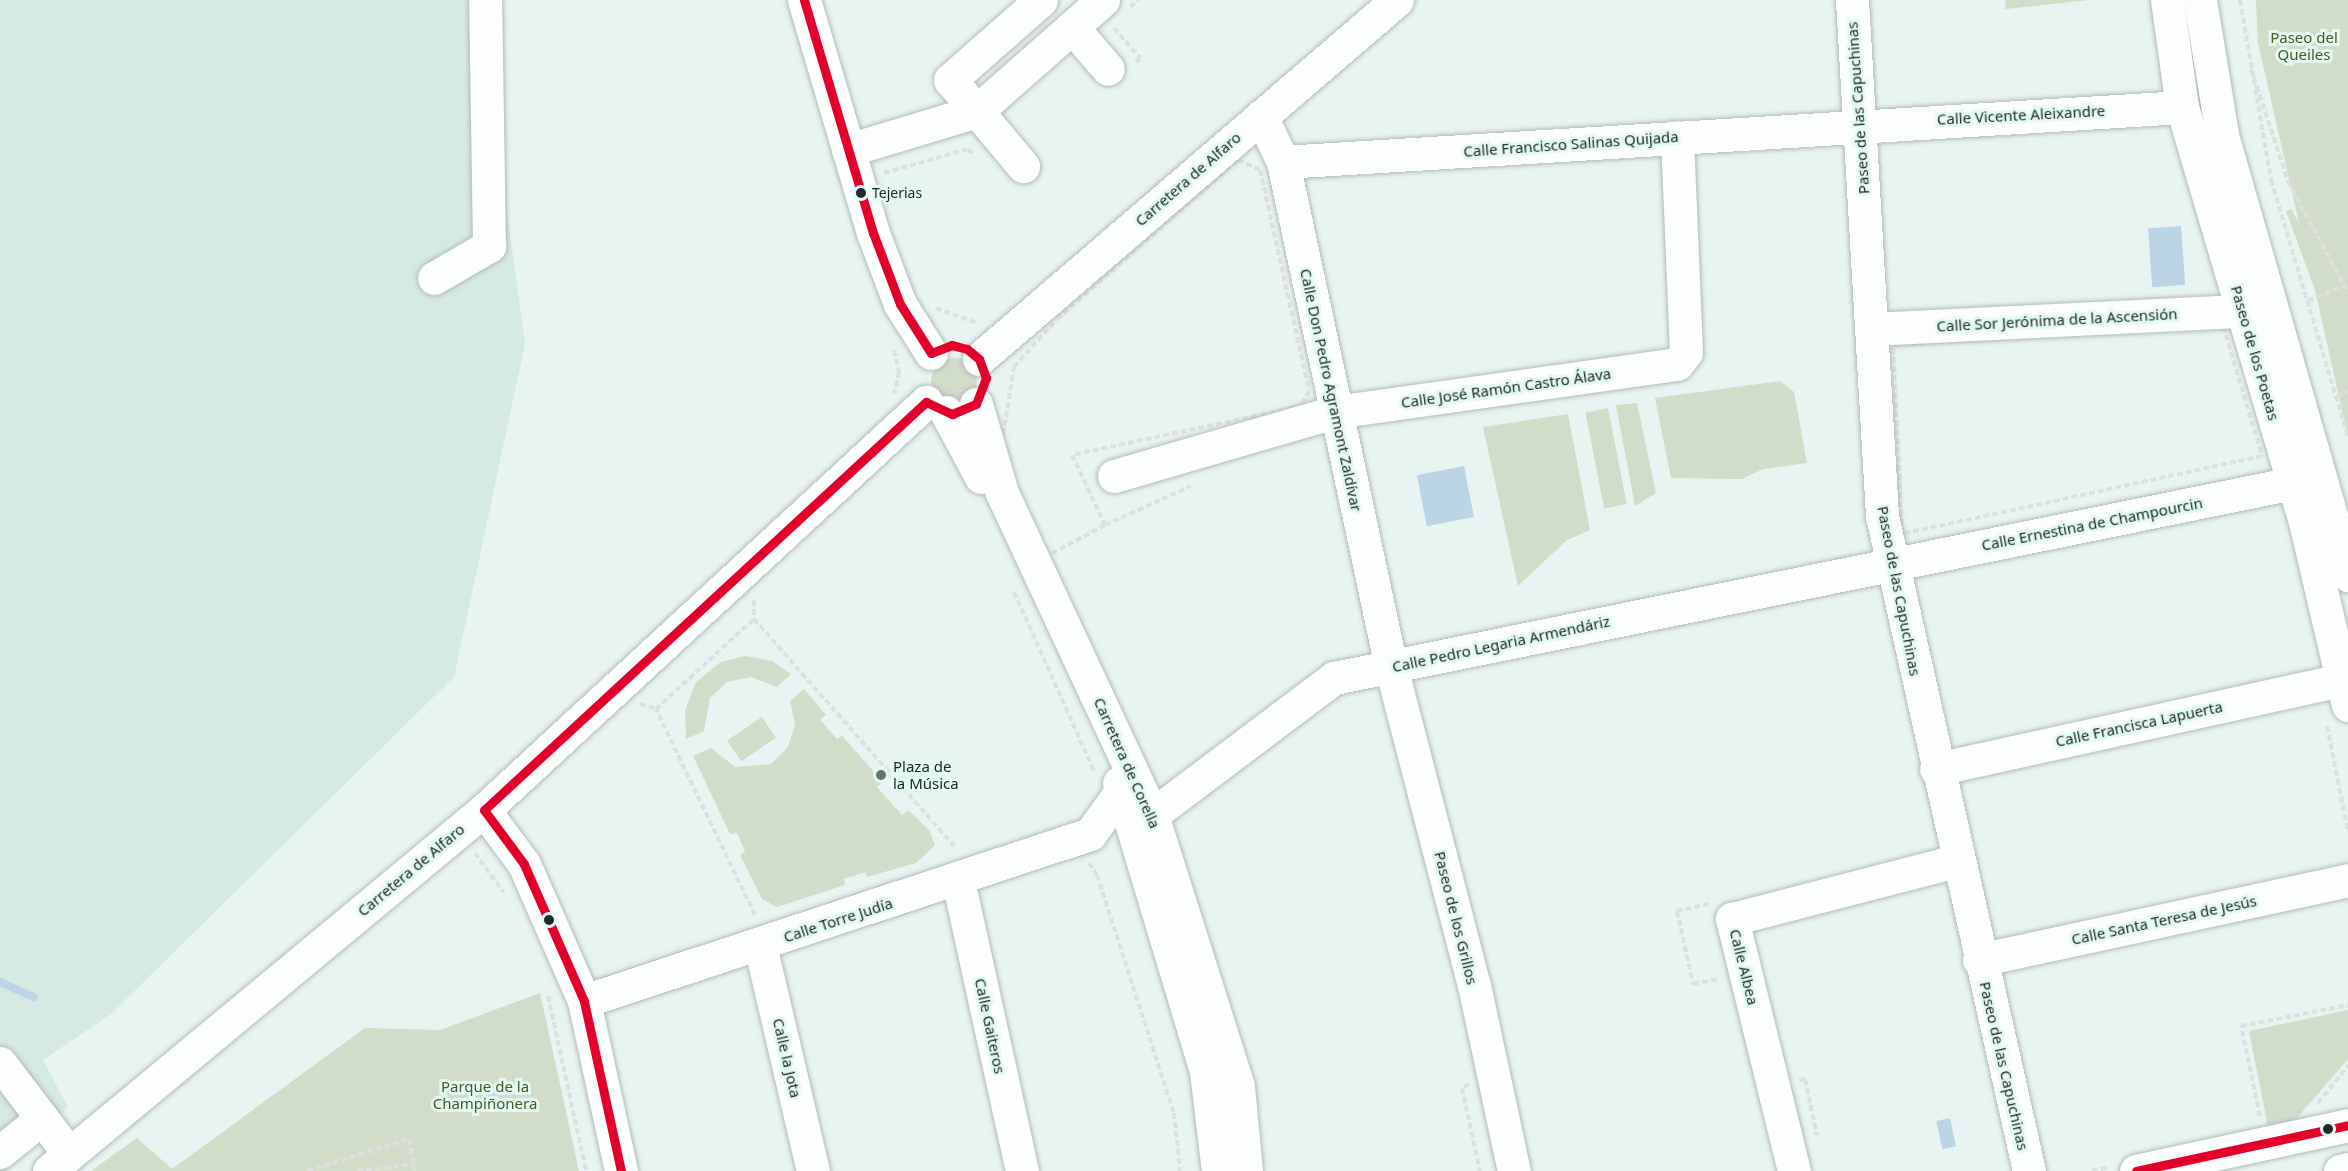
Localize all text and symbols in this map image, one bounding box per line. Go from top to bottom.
street label: Paseo de las Capuchinas [1843,21,1873,195]
park label: Paseo del Queiles [2270,28,2338,63]
street label: Calle Vicente Aleixandre [1936,102,2106,128]
street label: Calle Francisco Salinas Quijada [1463,127,1679,161]
street label: Carretera de Alfaro [1131,128,1245,230]
place label: Tejerias [872,185,922,201]
marker: Tejerias [855,187,867,199]
street label: Calle Don Pedro Agramont Zaldívar [1296,267,1366,513]
street label: Paseo de los Poetas [2227,284,2283,422]
street label: Calle Sor Jerónima de la Ascensión [1936,305,2178,335]
street label: Calle José Ramón Castro Álava [1400,364,1612,412]
street label: Calle Ernestina de Champourcin [1980,494,2204,554]
street label: Paseo de las Capuchinas [1874,505,1924,677]
street label: Calle Pedro Legaria Armendáriz [1390,612,1612,676]
street label: Carretera de Corella [1090,695,1164,831]
street label: Calle Francisca Lapuerta [2054,697,2224,751]
place label: Plaza de la Música [893,757,959,792]
marker: Plaza de la Música [874,768,888,782]
street label: Carretera de Alfaro [354,820,468,920]
street label: Paseo de los Grillos [1431,849,1481,987]
street label: Calle Santa Teresa de Jesús [2070,892,2258,948]
street label: Calle Torre Judía [781,894,895,946]
unlabelled marker [543,914,555,926]
street label: Calle Albea [1726,927,1762,1007]
street label: Calle Gaiteros [971,977,1009,1075]
street label: Paseo de las Capuchinas [1976,980,2032,1152]
street label: Calle la Jota [769,1016,805,1100]
park label: Parque de la Champiñonera [433,1077,537,1112]
unlabelled marker [2322,1123,2334,1135]

